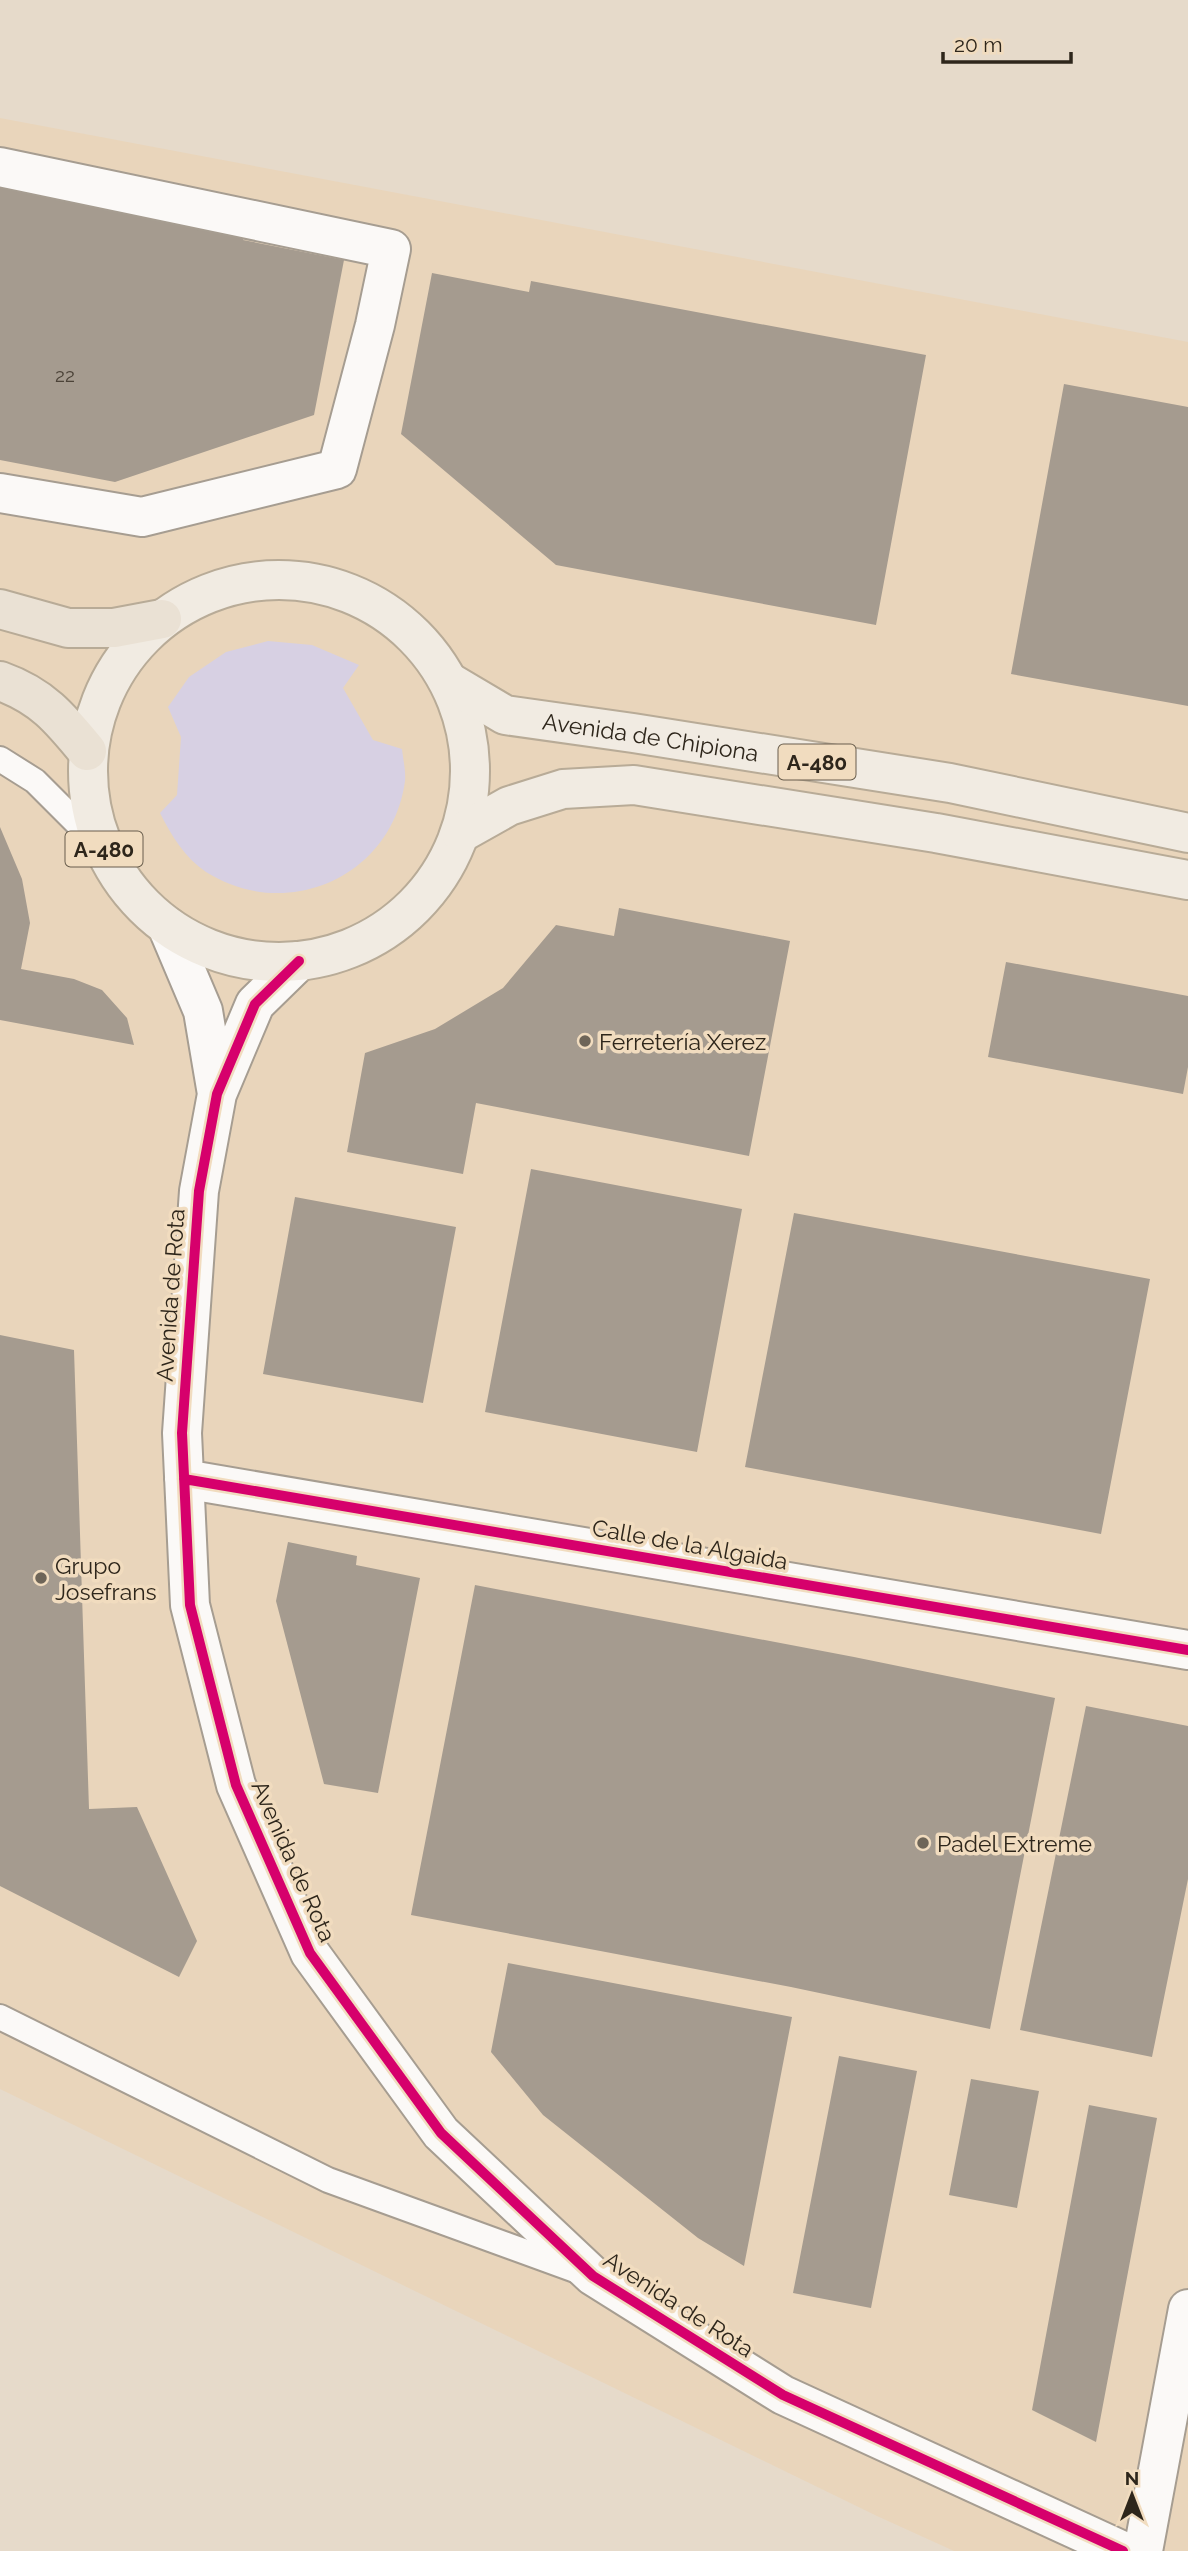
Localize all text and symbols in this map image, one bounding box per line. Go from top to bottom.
scale bar [943,21,1071,65]
text: 20 m [954,32,1002,57]
house number: 22 [55,364,75,386]
street label: Avenida de Chipiona [541,707,761,766]
road number: A-480 [778,744,856,780]
road number: A-480 [66,832,142,866]
place label: Ferretería Xerez [599,1028,766,1055]
marker: Ferretería Xerez [577,1033,593,1049]
street label: Avenida de Rota [150,1208,190,1382]
street label: Calle de la Algaida [590,1513,790,1575]
place label: Grupo Josefrans [55,1552,157,1605]
marker: Grupo Josefrans [33,1570,49,1586]
street label: Avenida de Rota [246,1776,342,1946]
place label: Padel Extreme [937,1830,1092,1857]
marker: Padel Extreme [915,1835,931,1851]
street label: Avenida de Rota [599,2245,759,2363]
north arrow [1097,2460,1167,2530]
text: N [1125,2467,1139,2489]

